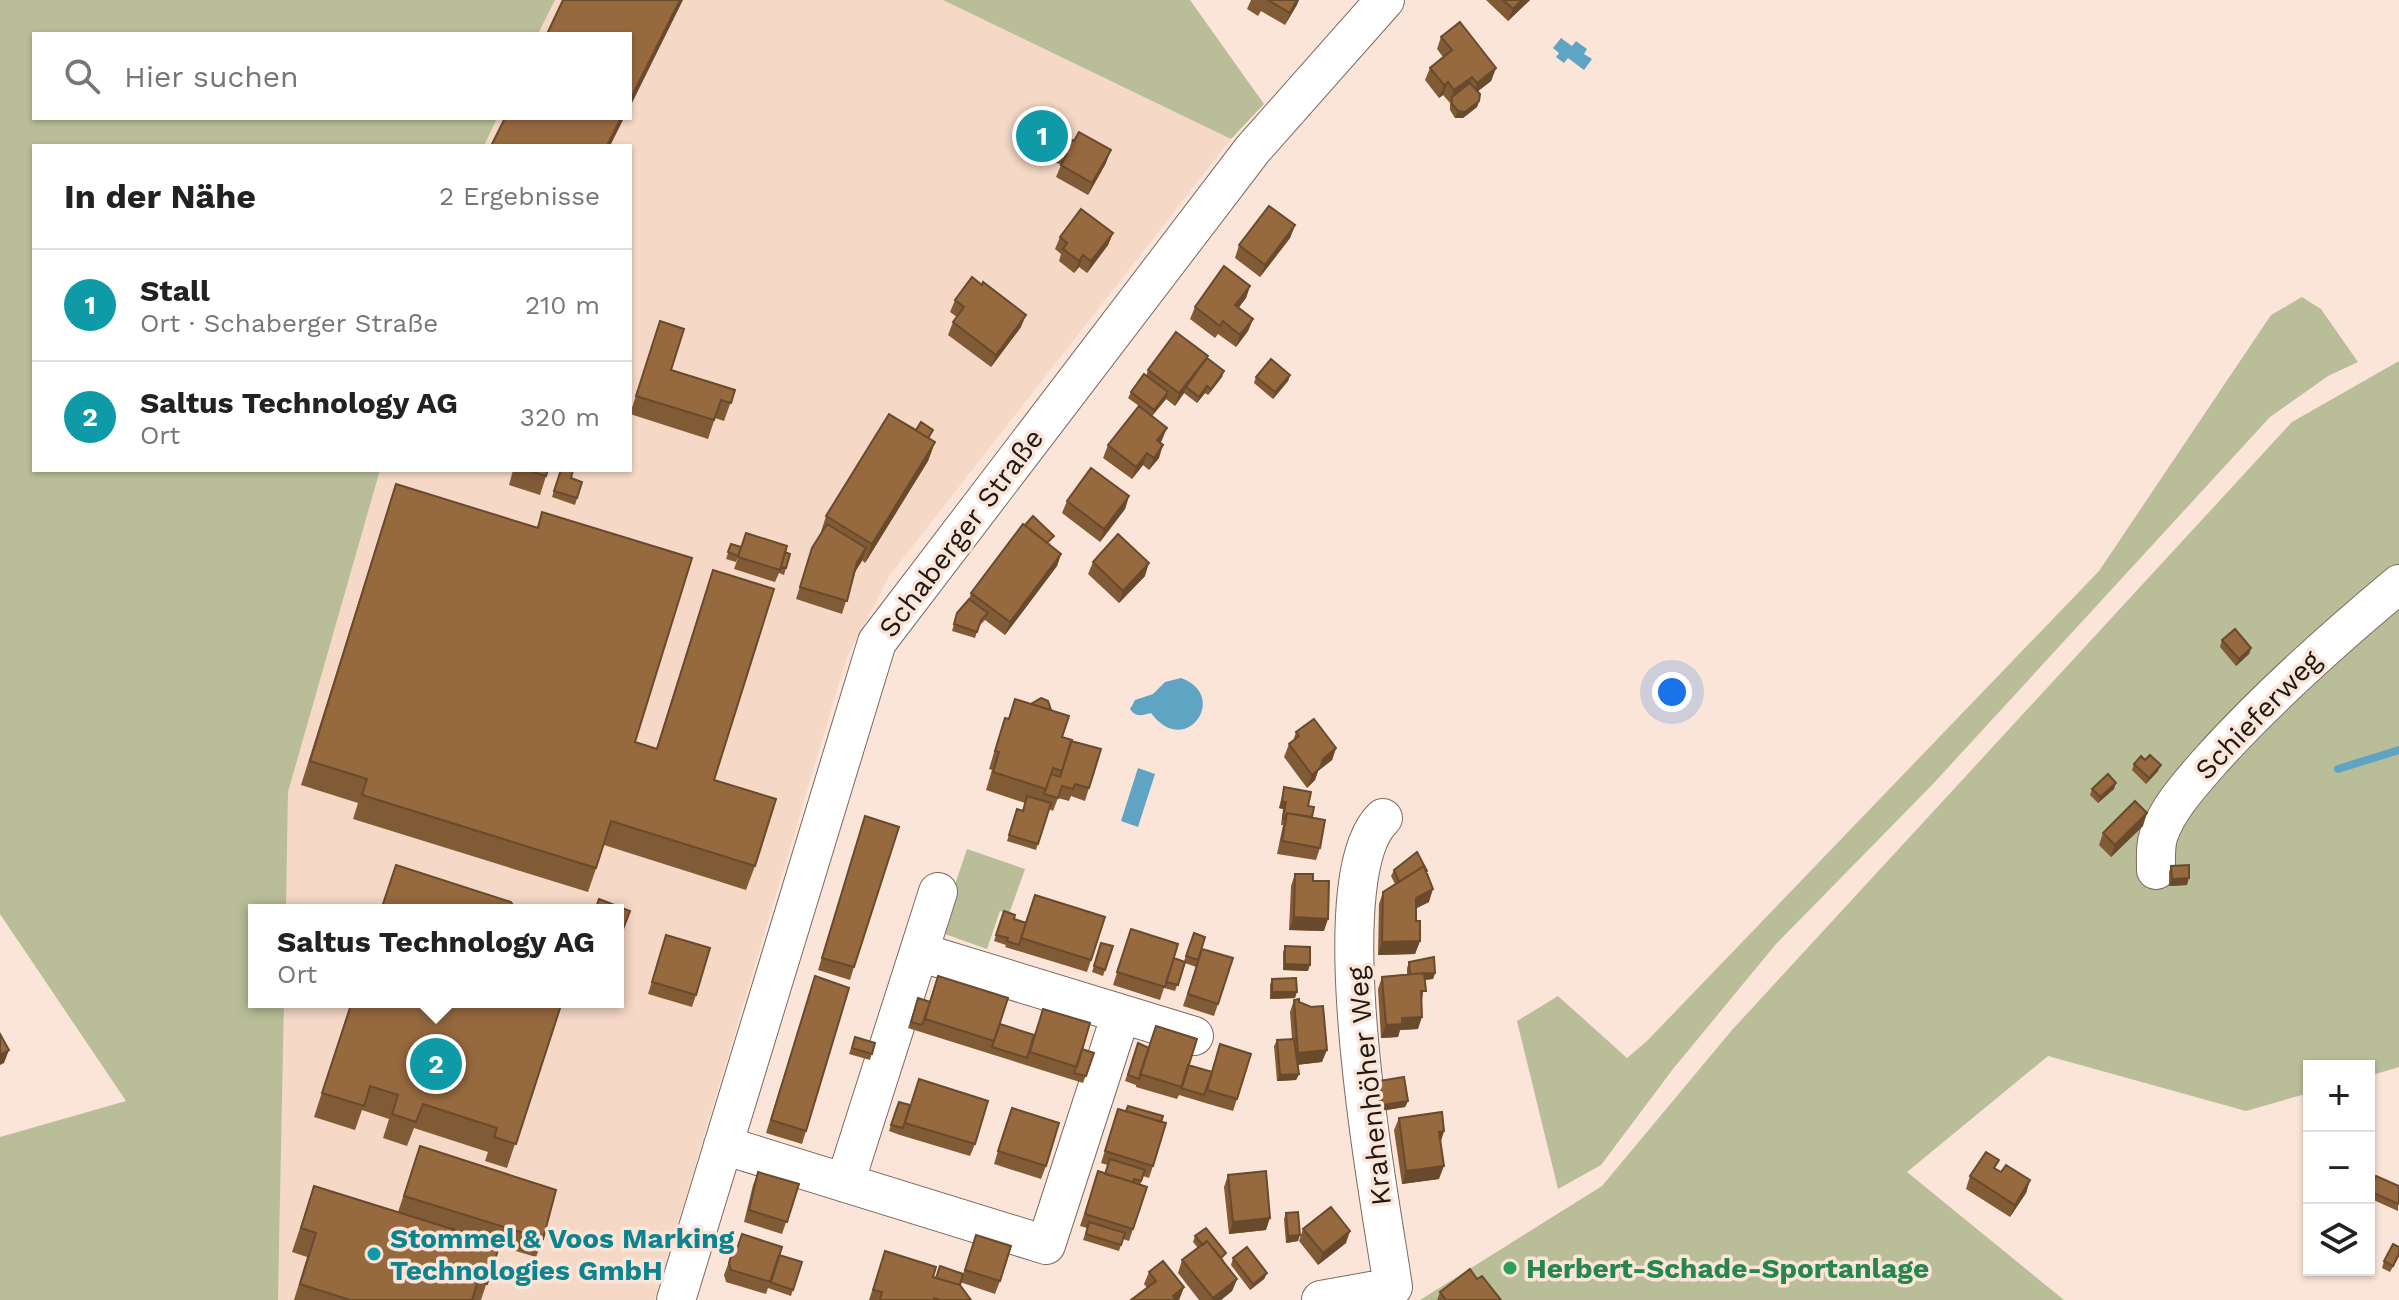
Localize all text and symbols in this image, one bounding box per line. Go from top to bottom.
search box [32,32,632,120]
icon: search [60,54,104,98]
text: Hier suchen [124,59,299,94]
pin: 1 [1016,106,1068,166]
text: In der Nähe [64,176,256,216]
text: 2 Ergebnisse [439,181,600,211]
text: Stall [140,273,210,308]
text: 1 [84,290,96,320]
text: 210 m [525,290,600,320]
text: Ort · Schaberger Straße [140,308,438,338]
text: Saltus Technology AG [140,385,458,420]
text: 2 [82,402,98,432]
text: 320 m [520,402,600,432]
text: Ort [140,420,180,450]
street label: Schaberger Straße [872,422,1050,644]
street label: Schieferweg [2188,644,2328,786]
your location [1652,672,1692,712]
popup [248,904,624,1008]
text: Saltus Technology AG [277,924,595,959]
text: Ort [277,959,317,989]
street label: Krahenhöher Weg [1340,965,1398,1207]
pin: 2 [410,1034,462,1094]
map controls [2303,1060,2375,1276]
button: + [2303,1060,2375,1132]
button: − [2303,1132,2375,1204]
button: layers [2303,1204,2375,1276]
place label: Stommel & Voos Marking Technologies GmbH [390,1222,735,1287]
marker: Stommel & Voos Marking Technologies GmbH [365,1245,383,1263]
place label: Herbert-Schade-Sportanlage [1526,1252,1929,1285]
marker: Herbert-Schade-Sportanlage [1501,1259,1519,1277]

